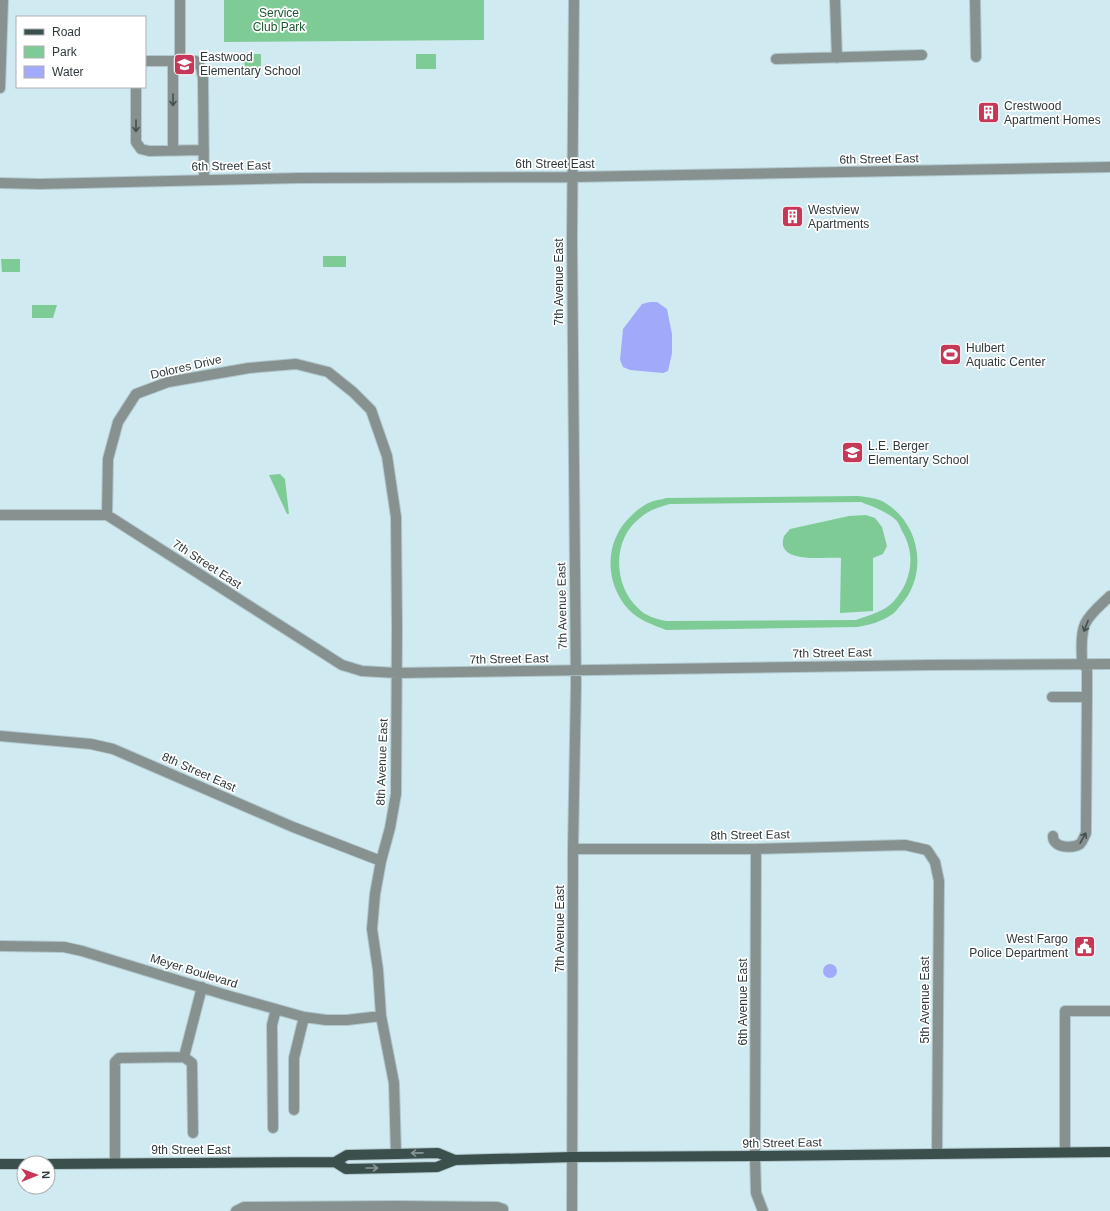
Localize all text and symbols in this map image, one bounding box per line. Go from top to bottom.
park label: Service Club Park [253,6,306,34]
legend [16,16,146,88]
text: Road [52,25,81,39]
text: Park [52,45,78,59]
place label: Eastwood Elementary School [200,50,301,78]
school or university icon: Eastwood Elementary School [172,51,198,77]
text: Water [52,65,84,79]
one-way arrow [169,93,177,106]
place label: Crestwood Apartment Homes [1004,99,1101,127]
building icon: Crestwood Apartment Homes [976,100,1002,126]
one-way arrow [132,119,140,132]
street label: 6th Street East [839,151,919,167]
street label: 6th Street East [515,157,595,171]
street label: 6th Street East [191,158,271,174]
place label: Westview Apartments [808,203,869,231]
building icon: Westview Apartments [780,204,806,230]
street label: 7th Avenue East [552,238,566,326]
place label: Hulbert Aquatic Center [966,341,1045,369]
sports icon: Hulbert Aquatic Center [938,342,964,368]
street label: Dolores Drive [149,352,223,382]
place label: L.E. Berger Elementary School [868,439,969,467]
school or university icon: L.E. Berger Elementary School [839,440,865,466]
street label: 7th Street East [170,537,245,592]
street label: 7th Avenue East [554,562,570,650]
one-way arrow [1081,619,1089,631]
street label: 7th Street East [792,645,872,661]
street label: 7th Street East [469,651,549,667]
street label: 8th Avenue East [373,718,391,806]
street label: 8th Street East [160,749,239,795]
street label: 8th Street East [710,827,790,843]
one-way arrow [1079,832,1087,844]
street label: 7th Avenue East [553,885,567,973]
place label: West Fargo Police Department [969,932,1069,960]
public building icon: West Fargo Police Department [1071,933,1097,959]
street label: Meyer Boulevard [149,951,239,991]
street label: 5th Avenue East [918,956,932,1044]
street label: 6th Avenue East [736,958,750,1046]
street label: 9th Street East [742,1135,822,1151]
street label: 9th Street East [151,1143,231,1157]
one-way arrow [411,1150,424,1157]
north arrow [16,1155,56,1195]
one-way arrow [365,1165,378,1172]
text: N [40,1171,52,1179]

